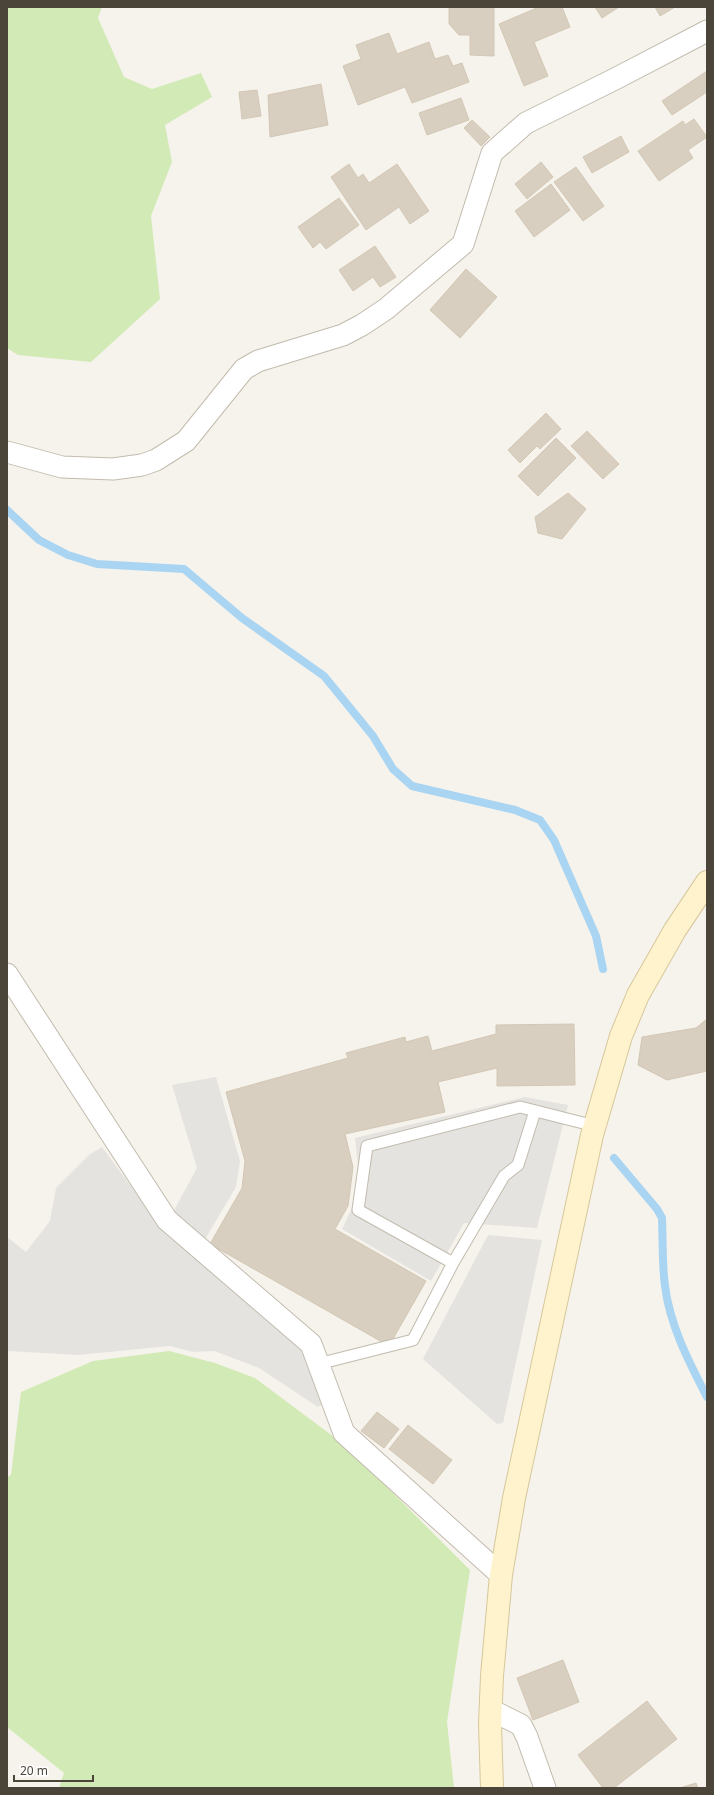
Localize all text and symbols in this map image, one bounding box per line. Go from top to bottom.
scale bar [14,1757,93,1783]
text: 20 m [20,1762,48,1779]

